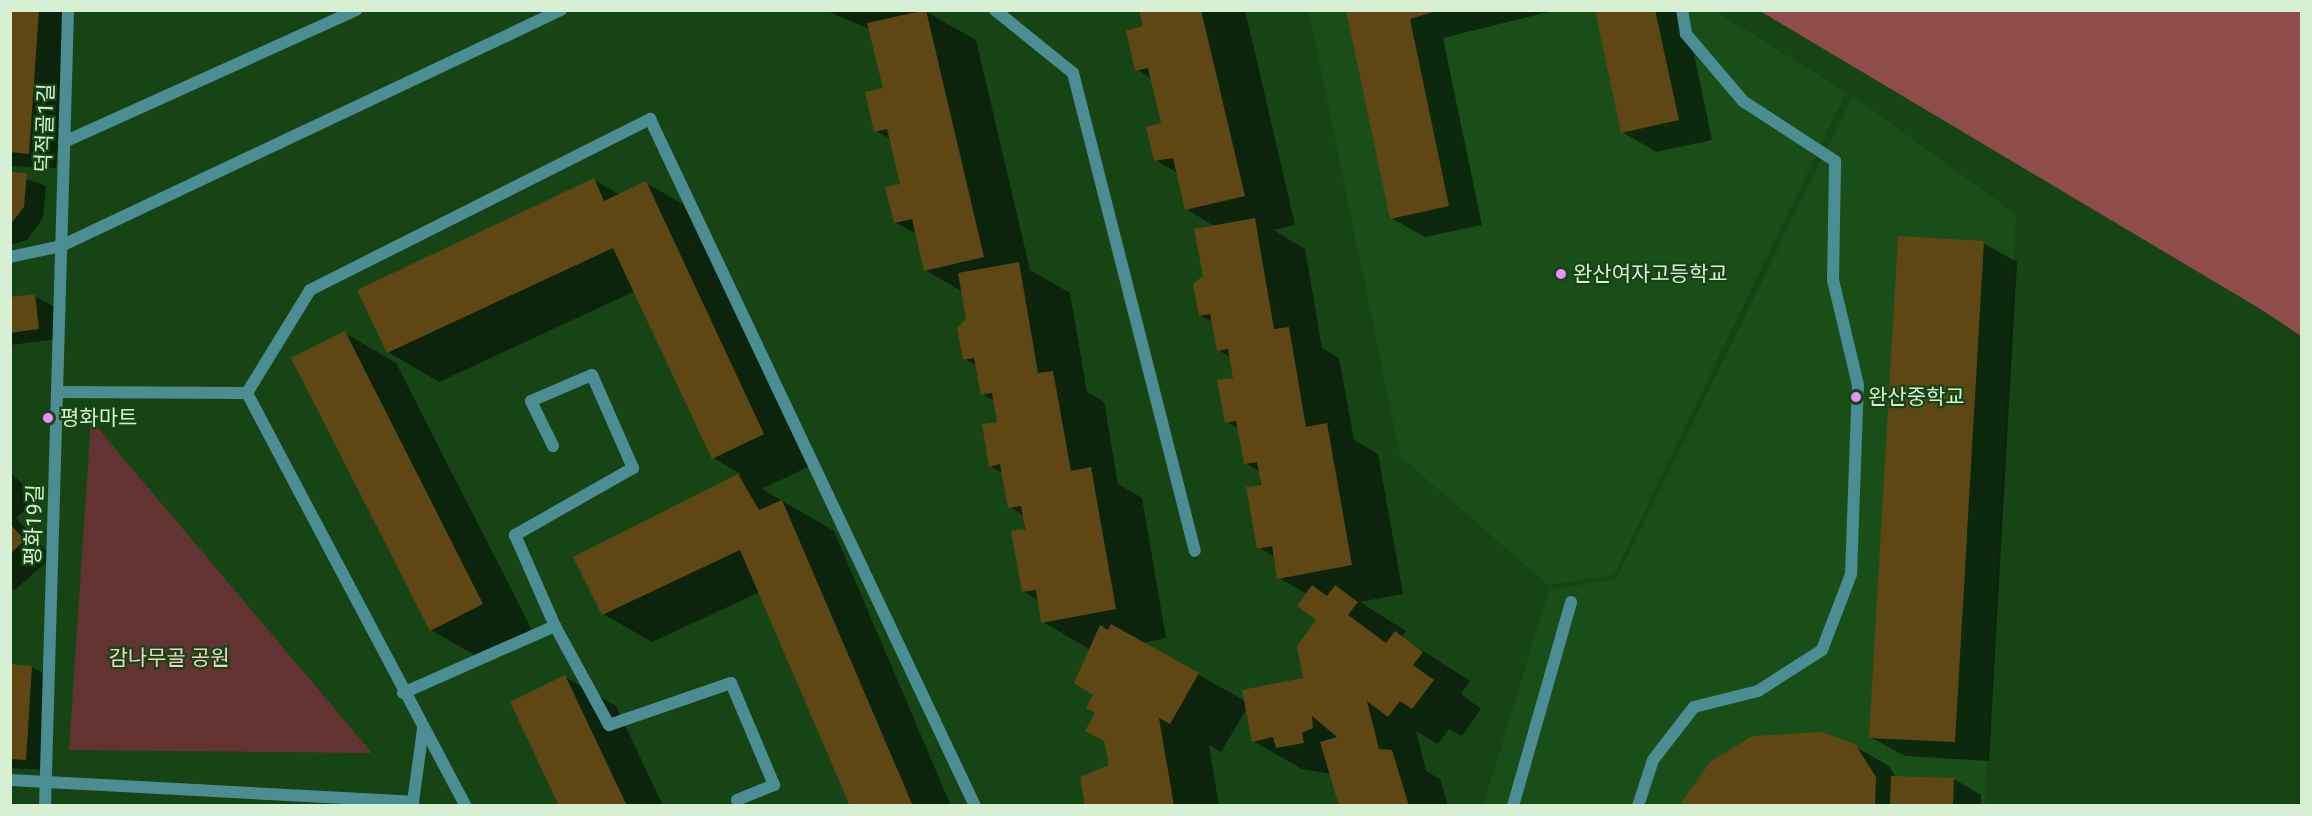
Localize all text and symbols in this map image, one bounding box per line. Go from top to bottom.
street label: 덕적골1길 [31,83,59,173]
place label: 완산여자고등학교 [1573,261,1728,287]
marker: 완산여자고등학교 [1554,267,1568,281]
place label: 완산중학교 [1868,384,1965,410]
marker: 완산중학교 [1849,390,1863,404]
place label: 평화마트 [60,405,137,431]
marker: 평화마트 [41,411,55,425]
street label: 평화19길 [20,484,48,566]
park label: 감나무골 공원 [108,645,230,671]

